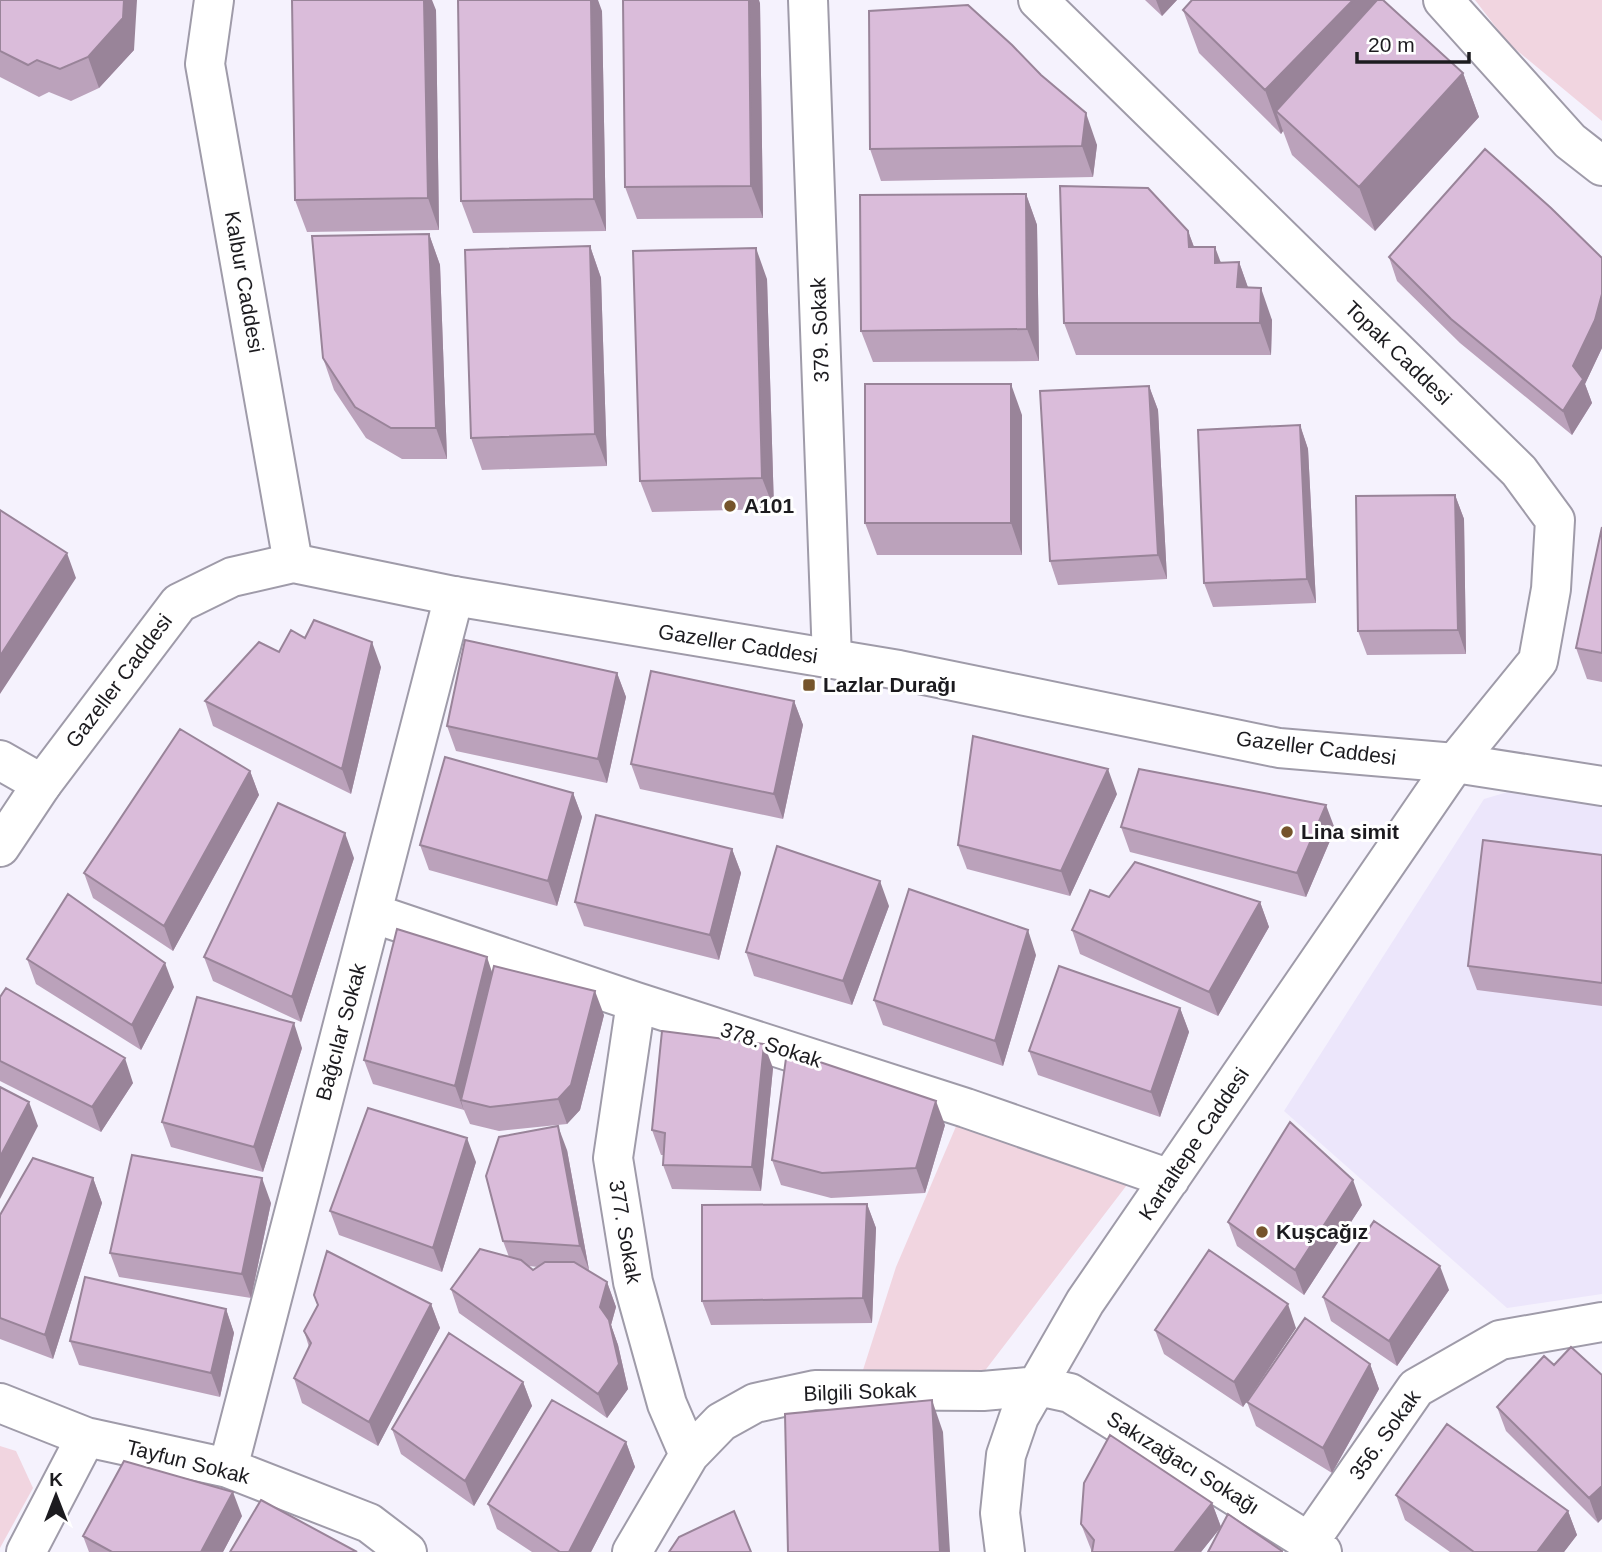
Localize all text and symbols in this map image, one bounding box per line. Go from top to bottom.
scale bar [1357,21,1469,65]
text: 20 m [1368,33,1415,56]
street label: Kalbur Caddesi [221,209,268,355]
street label: 379. Sokak [806,277,833,383]
street label: Topak Caddesi [1340,296,1456,409]
place label: A101 [744,494,795,517]
marker: A101 [722,498,738,514]
street label: Gazeller Caddesi [61,609,176,752]
street label: Gazeller Caddesi [657,620,819,667]
place label: Lazlar Durağı [823,673,956,696]
marker: Lazlar Durağı [801,677,817,693]
street label: Gazeller Caddesi [1235,726,1397,769]
place label: Lina simit [1301,820,1399,843]
marker: Lina simit [1279,824,1295,840]
street label: Bağcılar Sokak [311,960,370,1103]
street label: 378. Sokak [718,1017,825,1072]
street label: Kartaltepe Caddesi [1134,1063,1253,1224]
street label: 377. Sokak [605,1178,646,1286]
place label: Kuşcağız [1276,1220,1368,1243]
marker: Kuşcağız [1254,1224,1270,1240]
street label: Bilgili Sokak [803,1378,917,1405]
street label: 356. Sokak [1344,1385,1425,1484]
street label: Sakızağacı Sokağı [1103,1406,1264,1519]
street label: Tayfun Sokak [124,1435,253,1488]
north arrow [21,1461,91,1531]
text: K [49,1469,63,1490]

